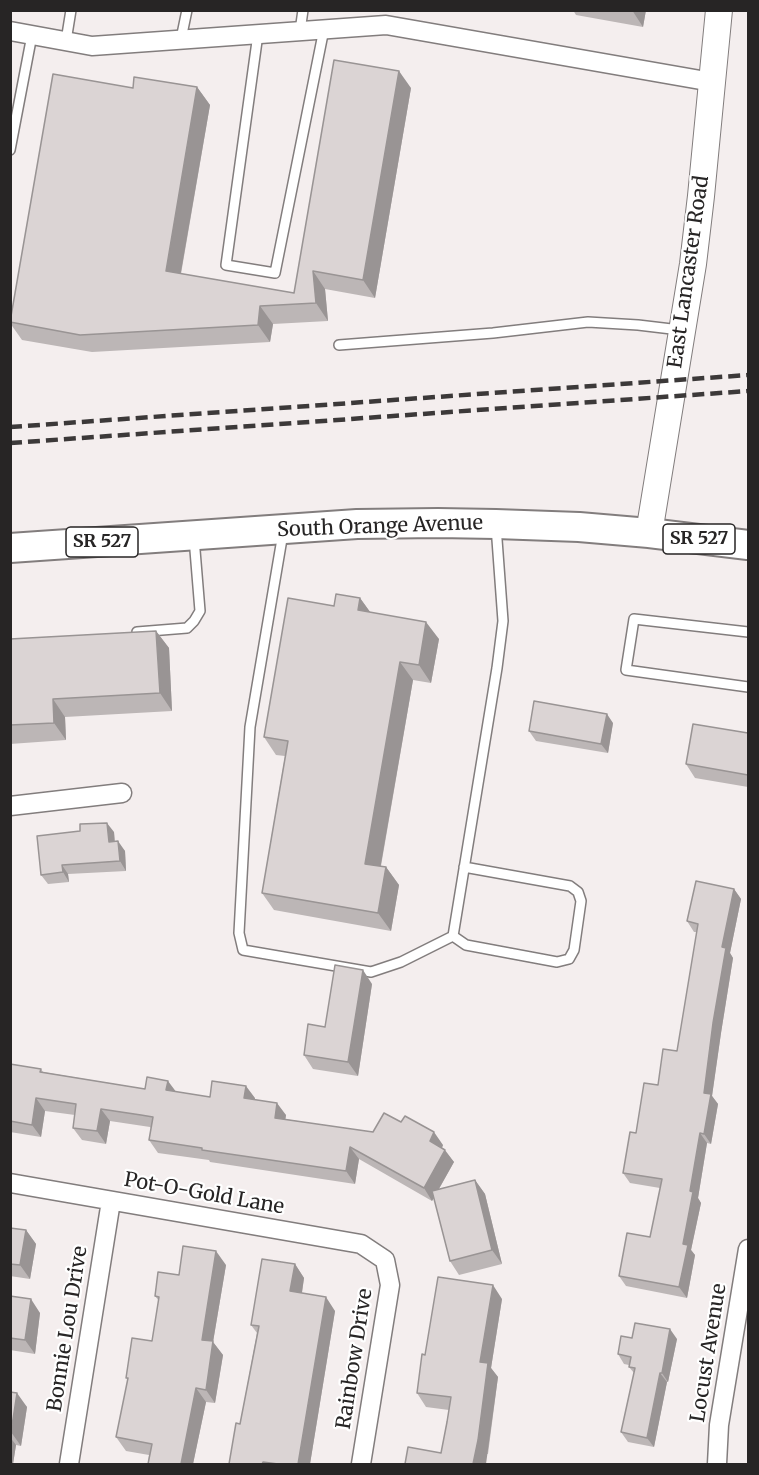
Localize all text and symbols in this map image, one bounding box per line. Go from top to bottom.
street label: East Lancaster Road [664,174,714,370]
street label: South Orange Avenue [277,511,483,543]
road number: SR 527 [663,524,735,554]
road number: SR 527 [66,527,138,557]
street label: Pot-O-Gold Lane [122,1168,286,1220]
street label: Bonnie Lou Drive [43,1245,93,1413]
street label: Locust Avenue [686,1282,732,1424]
street label: Rainbow Drive [332,1287,378,1431]

